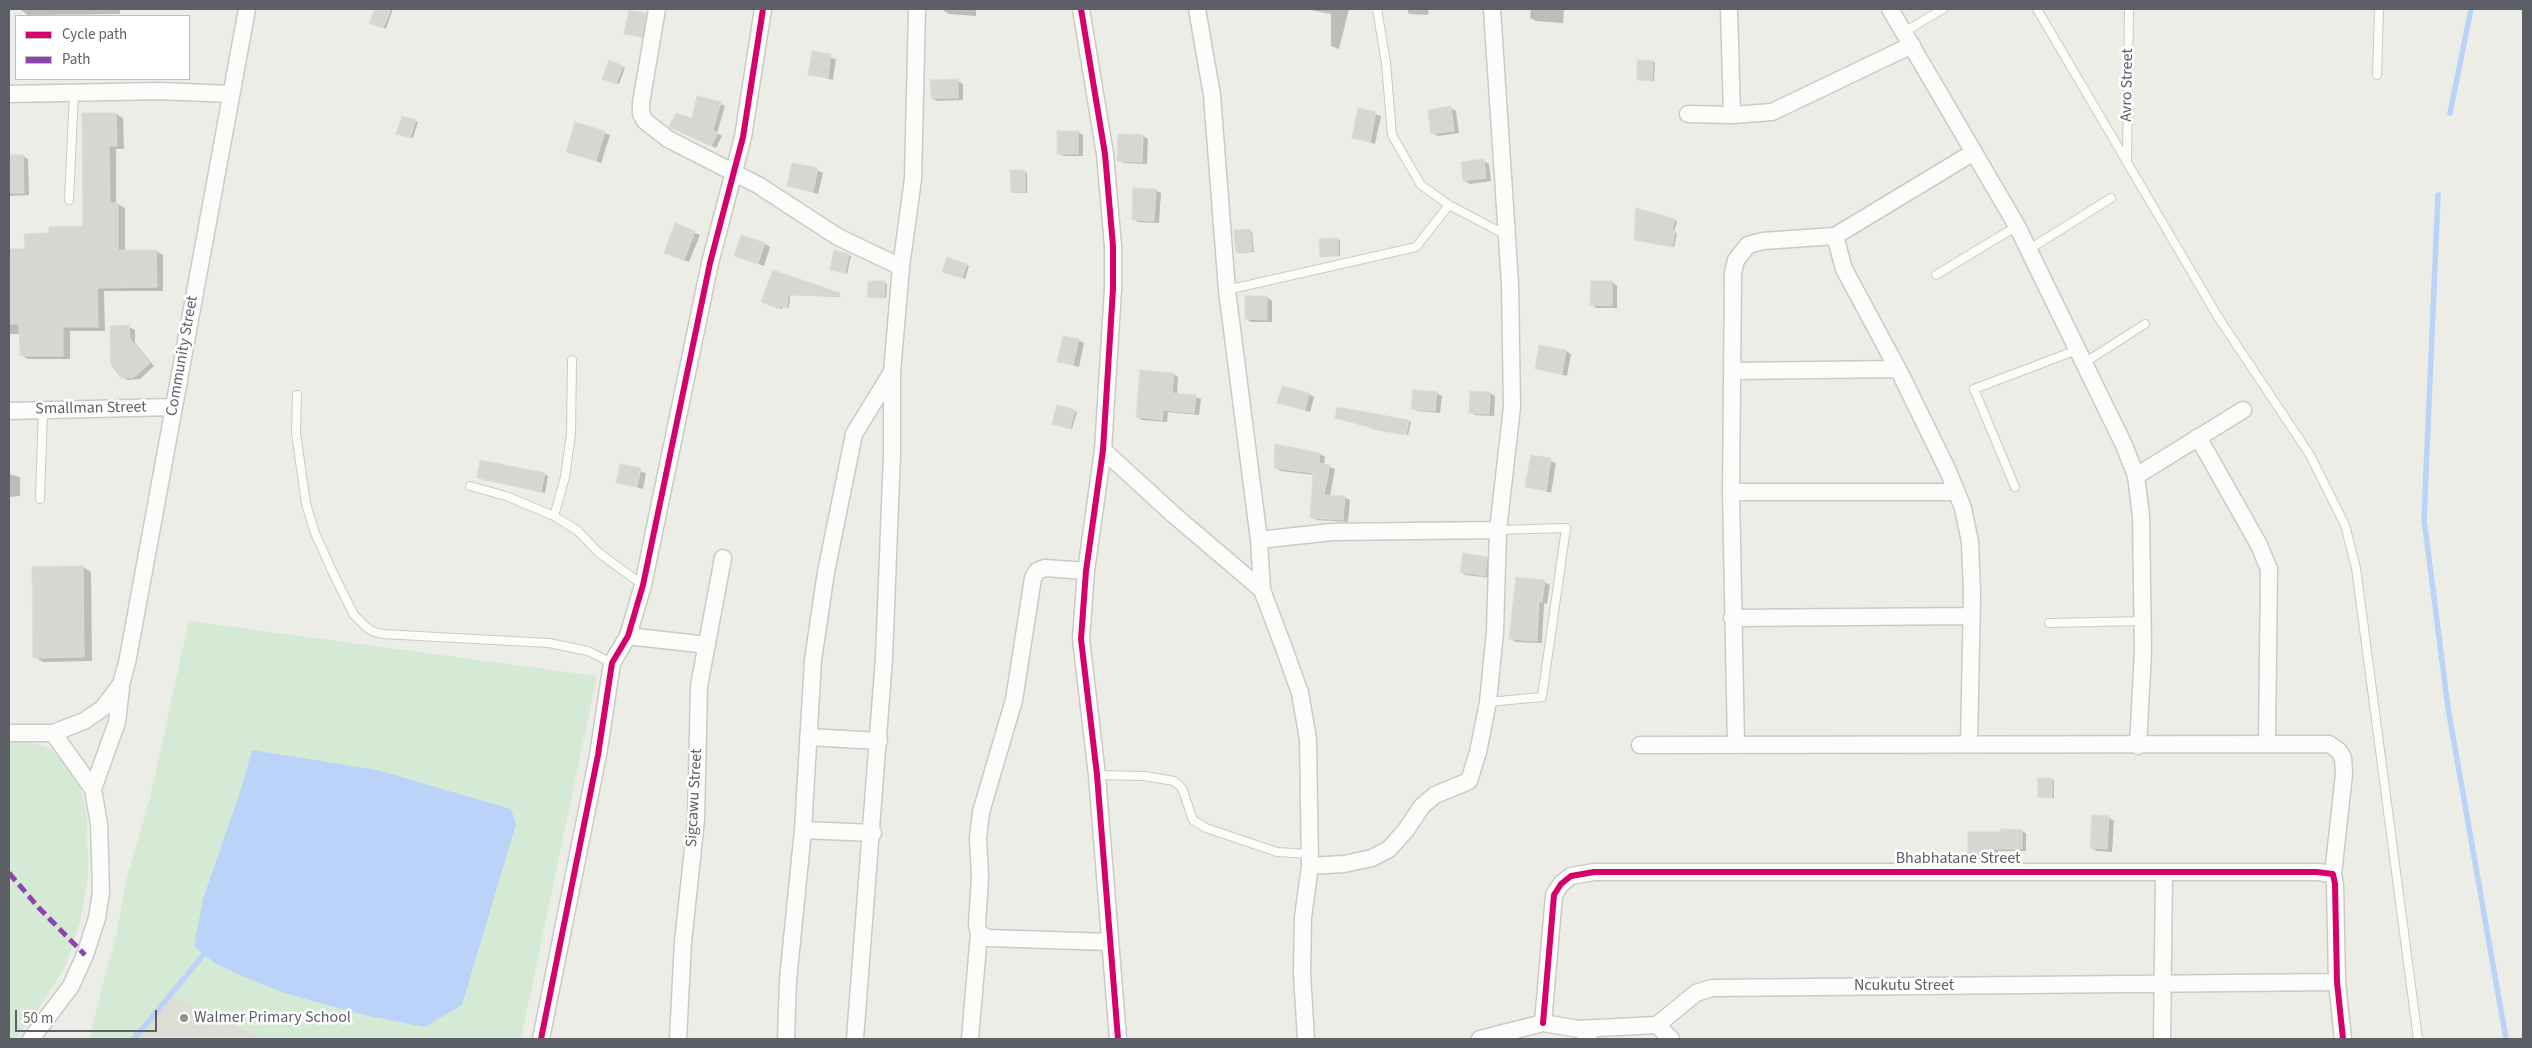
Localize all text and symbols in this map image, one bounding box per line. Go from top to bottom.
legend [15,15,190,80]
text: Cycle path [62,24,127,45]
street label: Avro Street [2118,48,2138,122]
text: Path [62,49,90,70]
street label: Community Street [163,294,203,418]
street label: Smallman Street [35,398,147,420]
street label: Sigcawu Street [683,748,707,848]
street label: Bhabhatane Street [1896,849,2020,869]
street label: Ncukutu Street [1854,976,1954,996]
scale bar [18,1000,160,1032]
text: 50 m [23,1008,53,1029]
place label: Walmer Primary School [194,1008,351,1028]
marker: Walmer Primary School [178,1012,190,1024]

